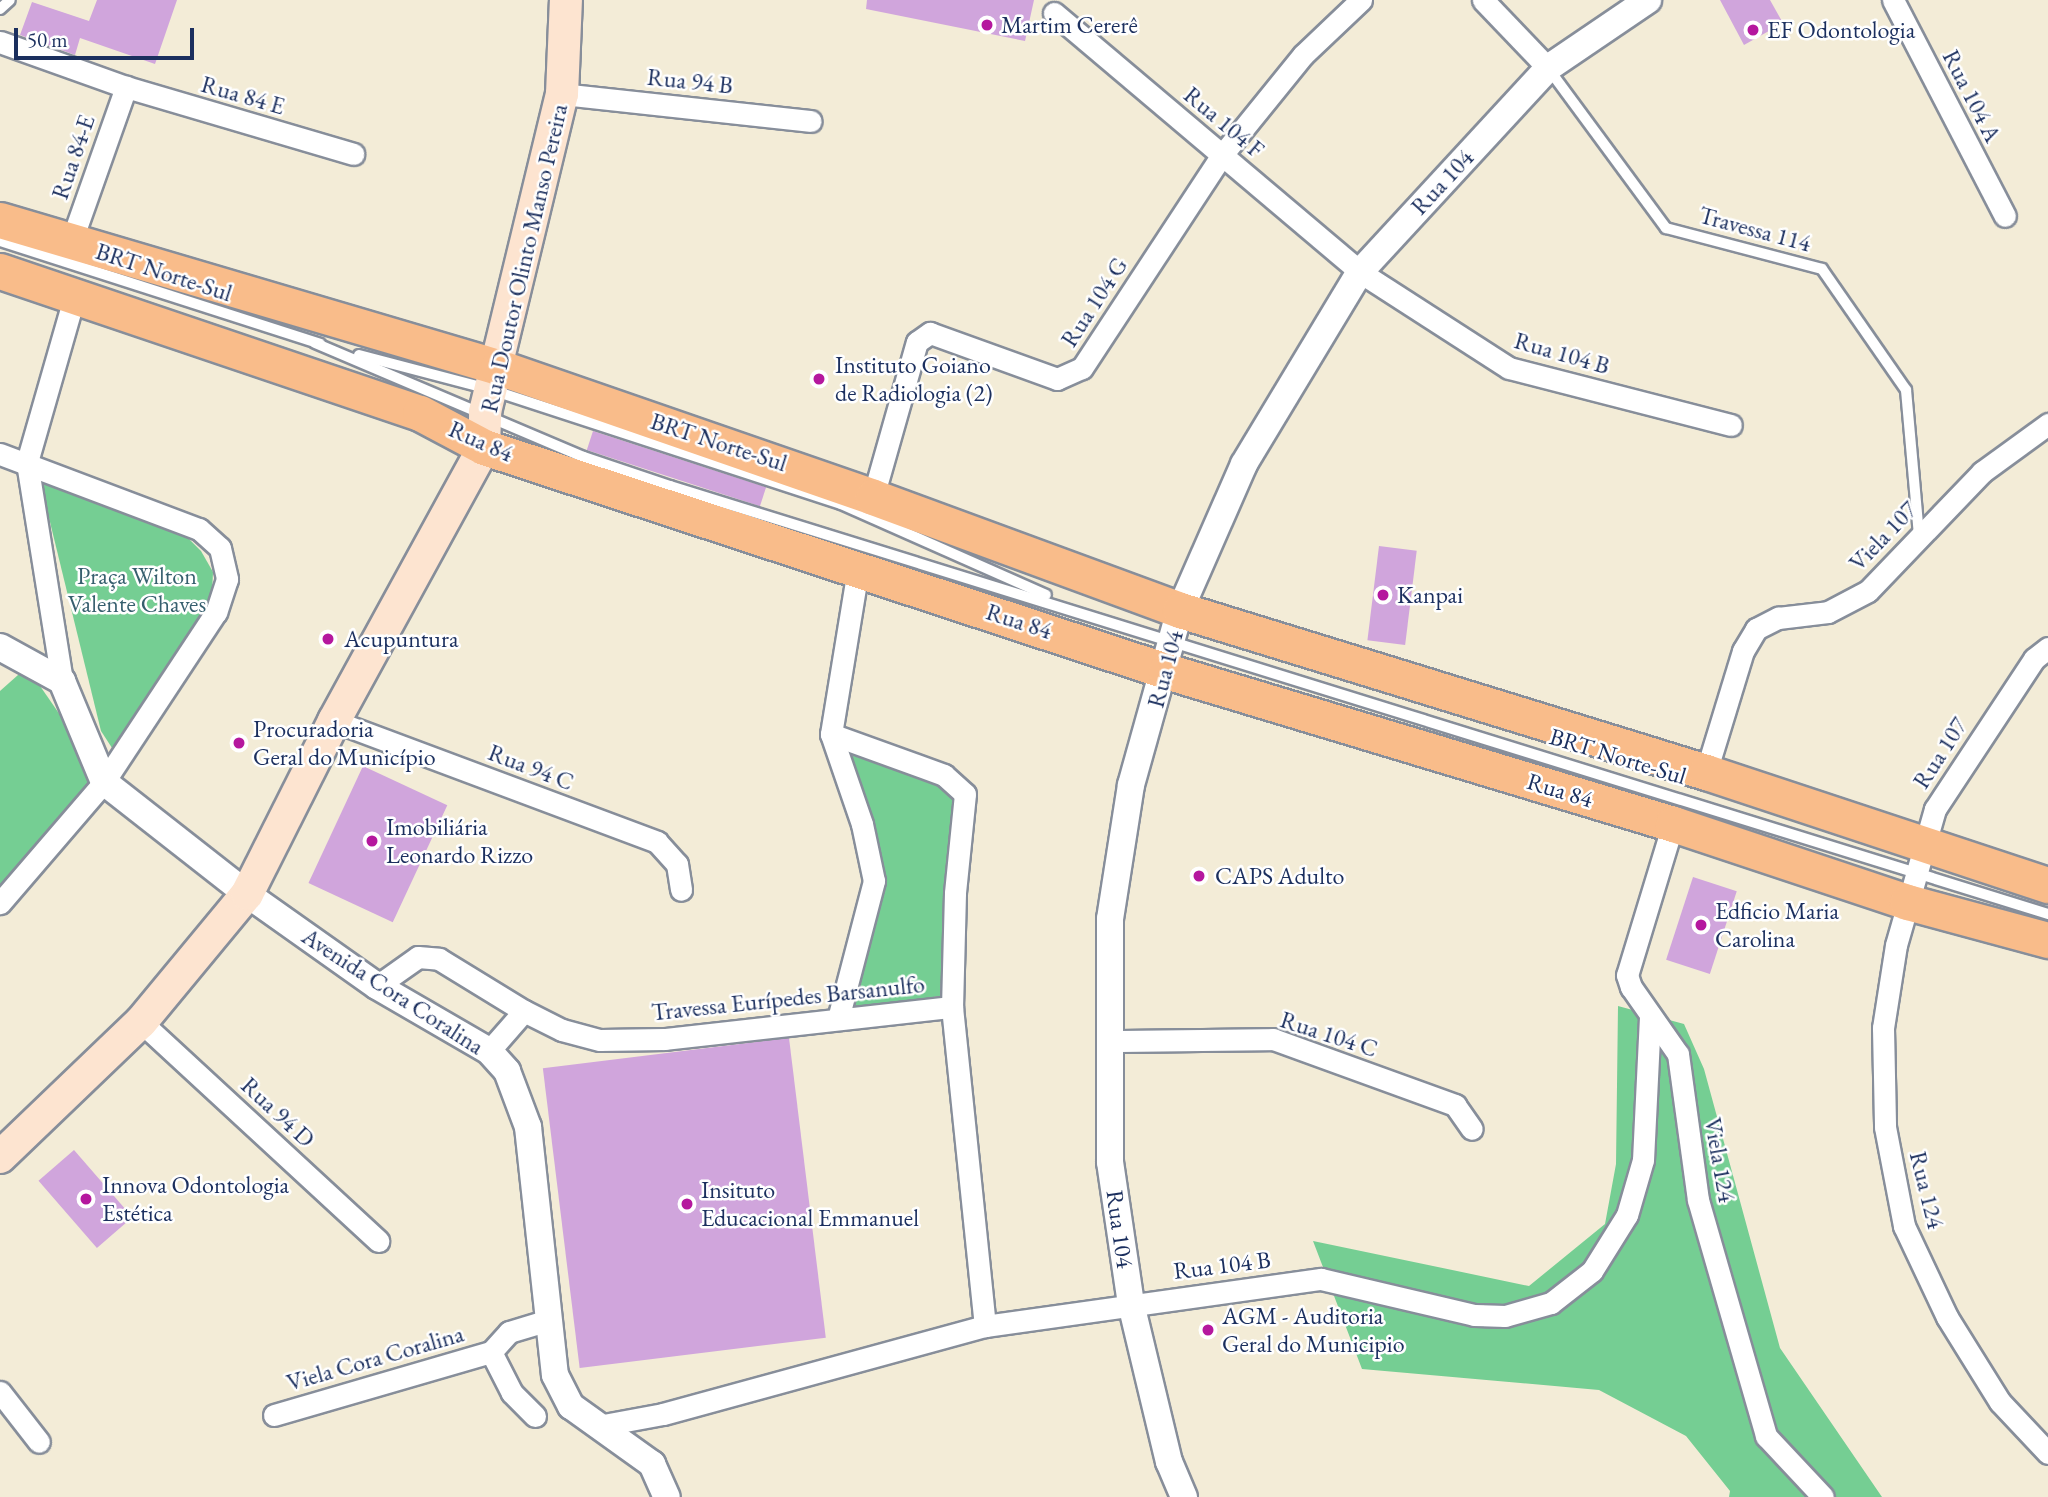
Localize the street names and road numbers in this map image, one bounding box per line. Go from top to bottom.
street label: Rua 104 A [1936,45,2008,147]
street label: Rua 94 B [646,62,734,100]
street label: Rua 84 E [198,69,288,121]
street label: Rua 104 F [1178,80,1270,164]
street label: Rua Doutor Olinto Manso Pereira [474,101,574,415]
street label: Rua 84-E [45,111,101,203]
street label: Rua 104 [1405,143,1479,221]
street label: Travessa 114 [1696,200,1814,258]
street label: BRT Norte-Sul [92,236,236,308]
street label: Rua 104 G [1054,252,1134,352]
street label: Rua 104 B [1511,326,1613,380]
street label: BRT Norte-Sul [647,406,791,478]
street label: Rua 84 [444,414,518,468]
street label: Viela 107 [1843,495,1923,577]
street label: Rua 84 [983,597,1055,645]
street label: Rua 104 [1141,627,1189,711]
street label: Rua 107 [1906,712,1974,794]
street label: BRT Norte-Sul [1546,722,1690,790]
street label: Rua 94 C [484,738,578,796]
street label: Rua 84 [1524,766,1596,814]
street label: Avenida Cora Coralina [297,921,489,1061]
street label: Travessa Eurípedes Barsanulfo [650,969,926,1027]
street label: Rua 104 C [1277,1005,1381,1063]
street label: Rua 94 D [235,1071,321,1153]
street label: Viela 124 [1698,1115,1742,1205]
street label: Rua 124 [1904,1148,1950,1232]
street label: Rua 104 [1100,1188,1140,1270]
street label: Rua 104 B [1172,1245,1272,1285]
street label: Viela Cora Coralina [283,1319,467,1397]

